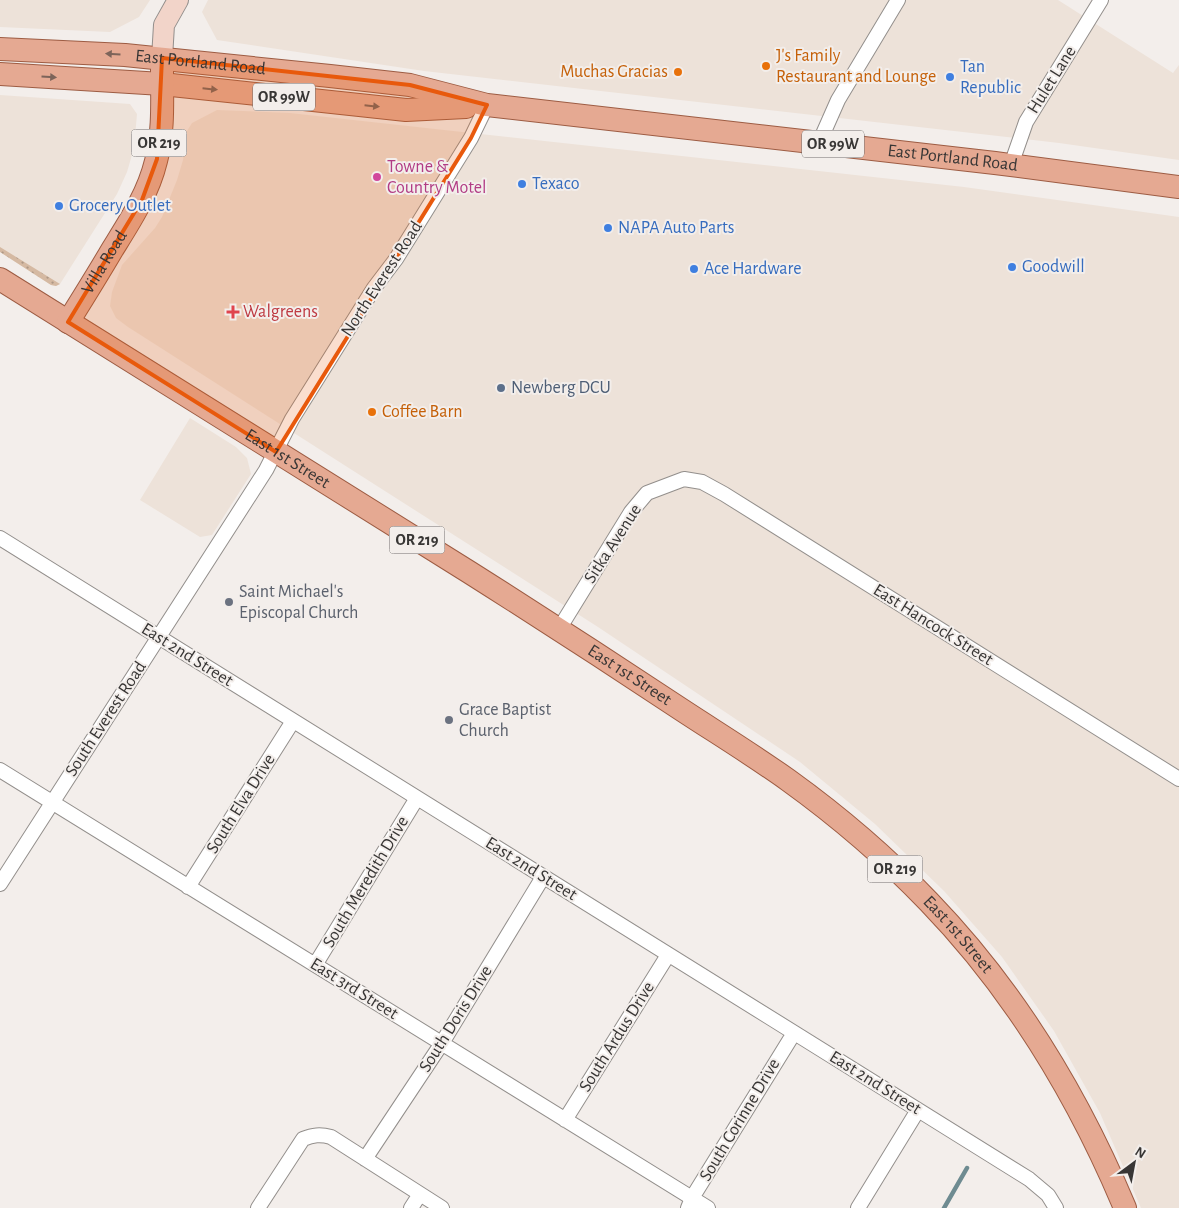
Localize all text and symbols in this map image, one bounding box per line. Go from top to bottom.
street label: Hulet Lane [1024,43,1080,117]
street label: East Portland Road [134,47,267,78]
place label: J's Family Restaurant and Lounge [776,47,936,86]
one-way arrow [105,50,121,58]
place label: Tan Republic [960,58,1021,97]
marker: J's Family Restaurant and Lounge [760,60,772,72]
place label: Muchas Gracias [560,63,668,81]
marker: Muchas Gracias [672,66,684,78]
marker: Tan Republic [944,71,956,83]
one-way arrow [41,73,57,81]
road number: OR 99W [253,84,315,110]
one-way arrow [203,85,219,93]
one-way arrow [364,102,380,110]
road number: OR 219 [132,130,186,156]
road number: OR 99W [802,130,864,158]
street label: East Portland Road [887,142,1019,175]
place label: Towne & Country Motel [387,158,486,197]
marker: Towne & Country Motel [371,171,383,183]
place label: Texaco [532,175,580,193]
marker: Texaco [516,178,528,190]
place label: Grocery Outlet [69,197,171,215]
marker: Grocery Outlet [53,200,65,212]
street label: North Everest Road [338,218,426,340]
place label: NAPA Auto Parts [618,219,734,237]
marker: NAPA Auto Parts [602,222,614,234]
street label: Villa Road [79,227,131,297]
place label: Goodwill [1022,258,1085,276]
place label: Ace Hardware [704,260,802,278]
marker: Goodwill [1006,261,1018,273]
marker: Ace Hardware [688,263,700,275]
place label: Walgreens [243,303,318,321]
marker: Walgreens [227,306,239,318]
place label: Newberg DCU [511,379,611,397]
marker: Newberg DCU [495,382,507,394]
place label: Coffee Barn [382,403,463,421]
marker: Coffee Barn [366,406,378,418]
street label: East 1st Street [242,426,333,492]
street label: Sitka Avenue [581,501,645,587]
road number: OR 219 [390,526,444,554]
street label: East Hancock Street [870,581,996,669]
place label: Saint Michael's Episcopal Church [239,583,358,622]
marker: Saint Michael's Episcopal Church [223,596,235,608]
street label: East 2nd Street [138,620,236,690]
street label: East 1st Street [584,642,675,709]
street label: South Everest Road [62,658,150,780]
place label: Grace Baptist Church [459,701,551,740]
marker: Grace Baptist Church [443,714,455,726]
street label: South Elva Drive [203,751,279,857]
street label: South Meredith Drive [320,813,412,951]
street label: East 2nd Street [482,834,580,904]
road number: OR 219 [868,856,922,882]
street label: East 1st Street [919,892,996,977]
street label: East 3rd Street [307,955,401,1023]
street label: South Doris Drive [416,963,496,1075]
street label: South Ardus Drive [576,979,658,1095]
street label: East 2nd Street [826,1048,924,1118]
street label: South Corinne Drive [696,1056,784,1184]
north arrow [1109,1138,1159,1188]
text: N [1133,1144,1148,1161]

